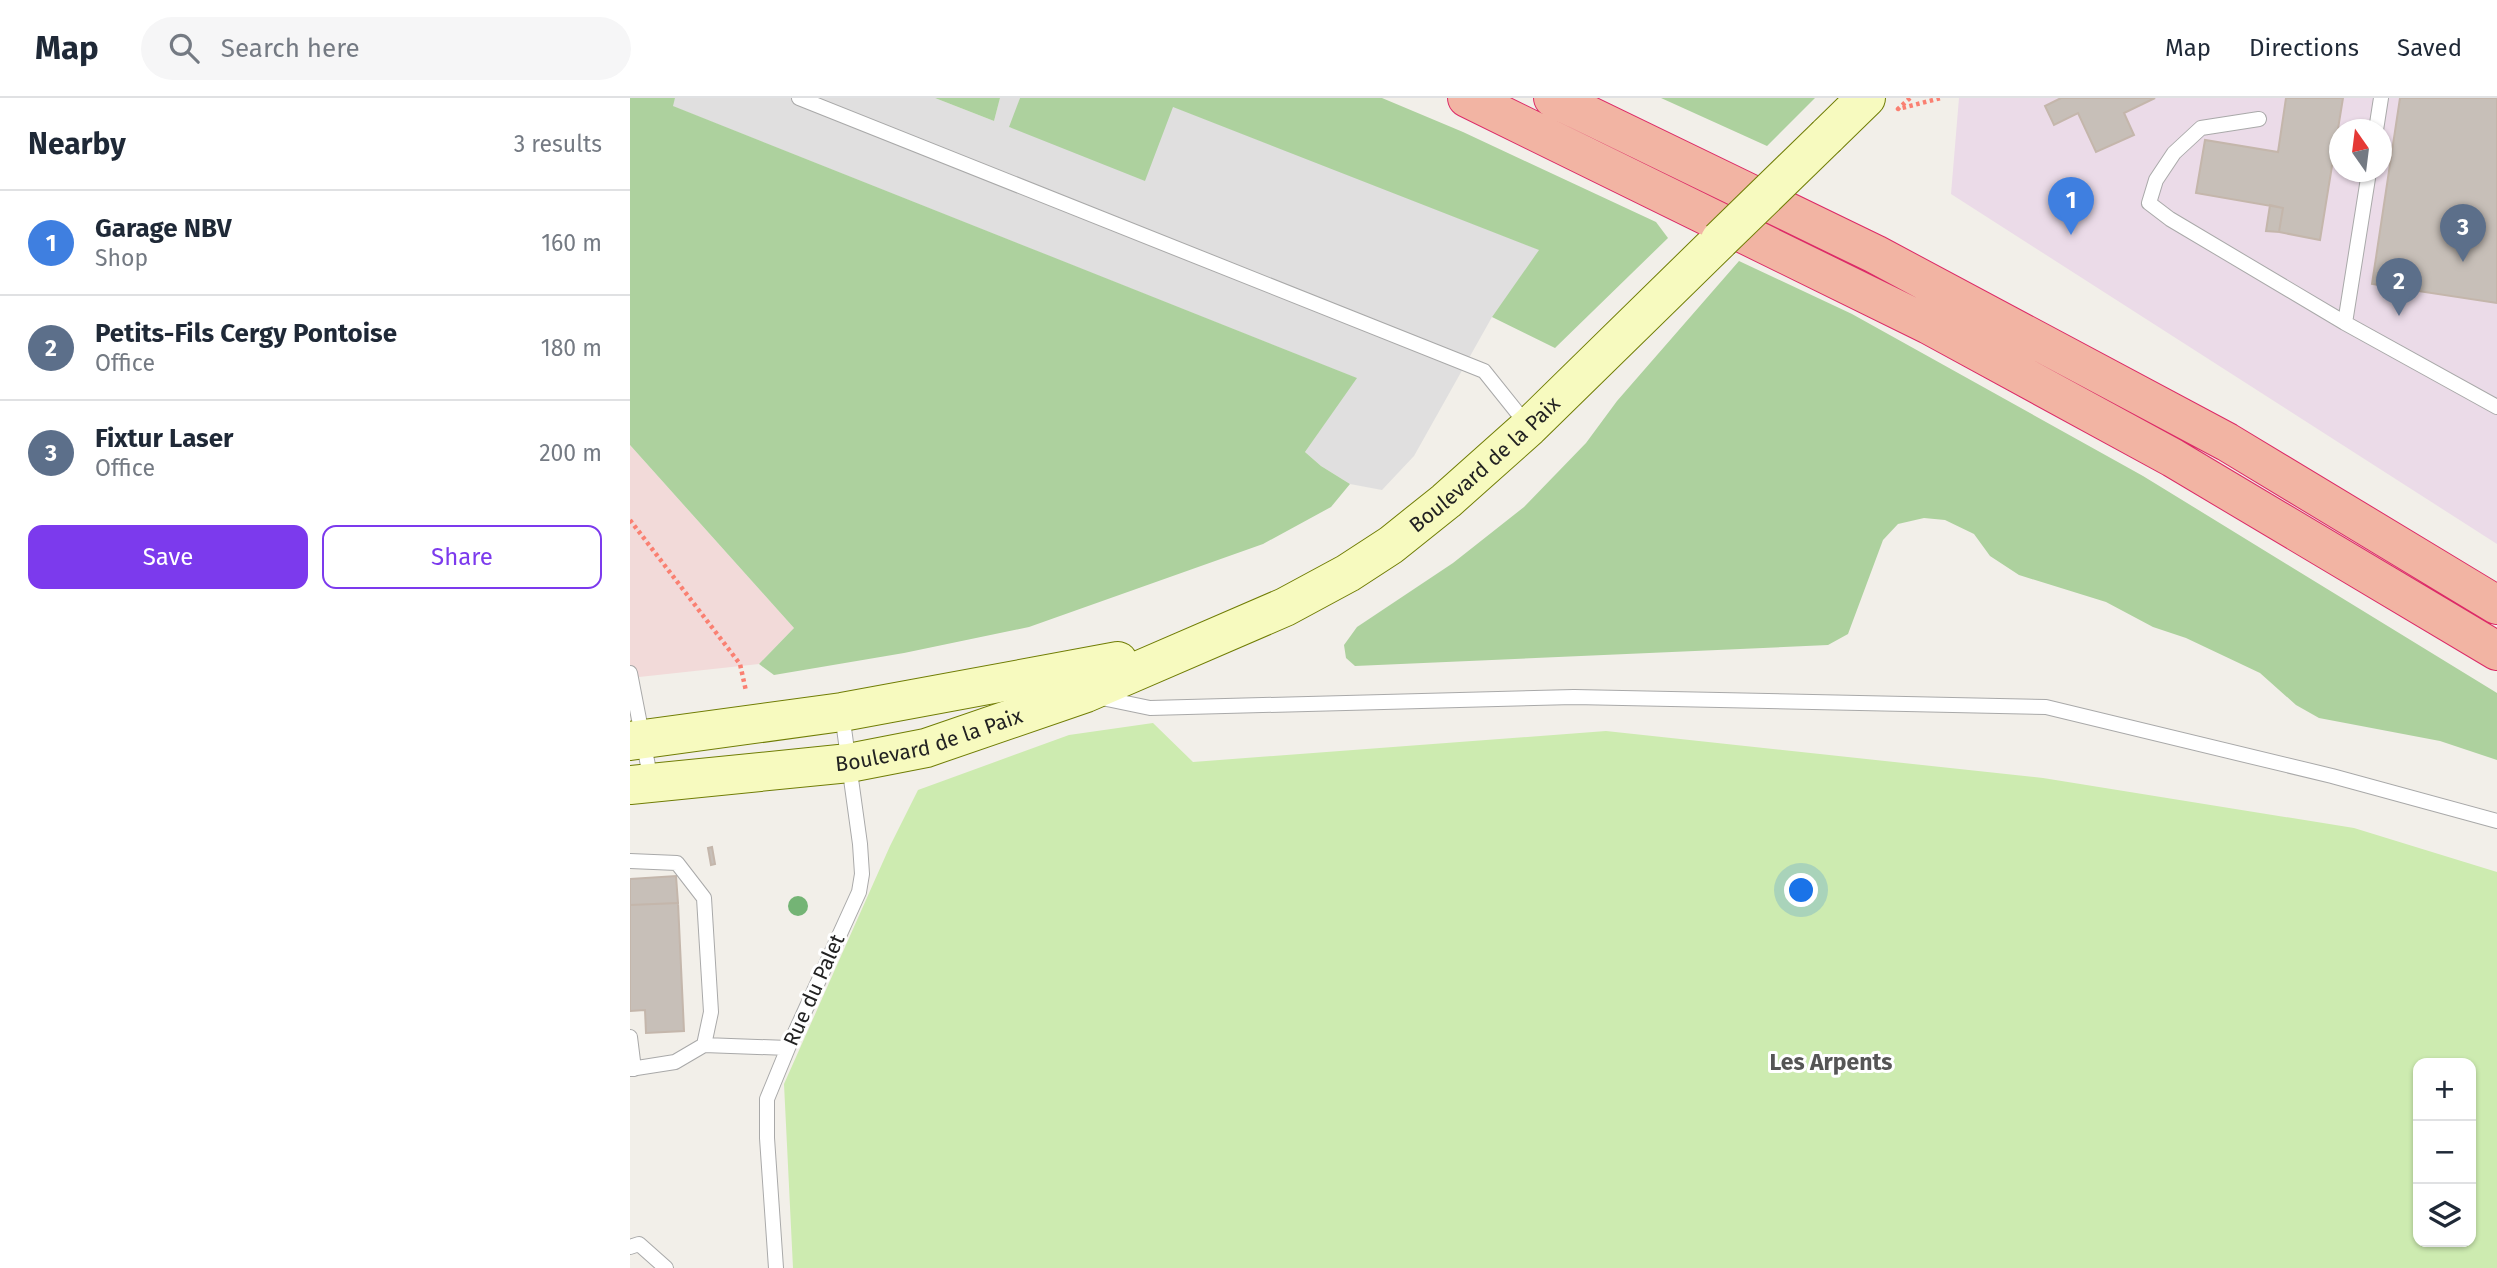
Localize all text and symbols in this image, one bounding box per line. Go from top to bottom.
search box [141,17,631,80]
text: Map [35,28,99,68]
icon: search [165,29,203,67]
text: Search here [221,33,360,64]
text: Map [2165,34,2211,62]
text: Directions [2249,34,2359,62]
text: Saved [2397,34,2462,62]
north arrow [2329,119,2392,182]
text: Nearby [28,126,126,162]
text: 3 results [514,130,602,158]
pin: 1 [2048,177,2094,235]
pin: 3 [2440,204,2486,262]
text: Garage NBV [95,213,232,244]
text: 1 [46,229,56,257]
text: 160 m [541,229,602,257]
text: Shop [95,244,148,272]
pin: 2 [2376,258,2422,316]
text: Petits-Fils Cergy Pontoise [95,318,397,349]
text: 2 [45,334,57,362]
text: 180 m [541,334,602,362]
text: Office [95,349,155,377]
street label: Boulevard de la Paix [1404,390,1566,538]
text: Fixtur Laser [95,423,233,454]
text: 3 [45,439,57,467]
text: 200 m [539,439,602,467]
text: Office [95,454,155,482]
button: Save [28,525,308,589]
button: Share [322,525,602,589]
street label: Boulevard de la Paix [834,703,1026,777]
your location [1784,873,1818,907]
street label: Rue du Palet [778,930,850,1050]
district label: Les Arpents [1770,1048,1892,1076]
map controls [2413,1058,2476,1247]
button: + [2413,1058,2476,1121]
button: − [2413,1121,2476,1184]
button: layers [2413,1184,2476,1247]

